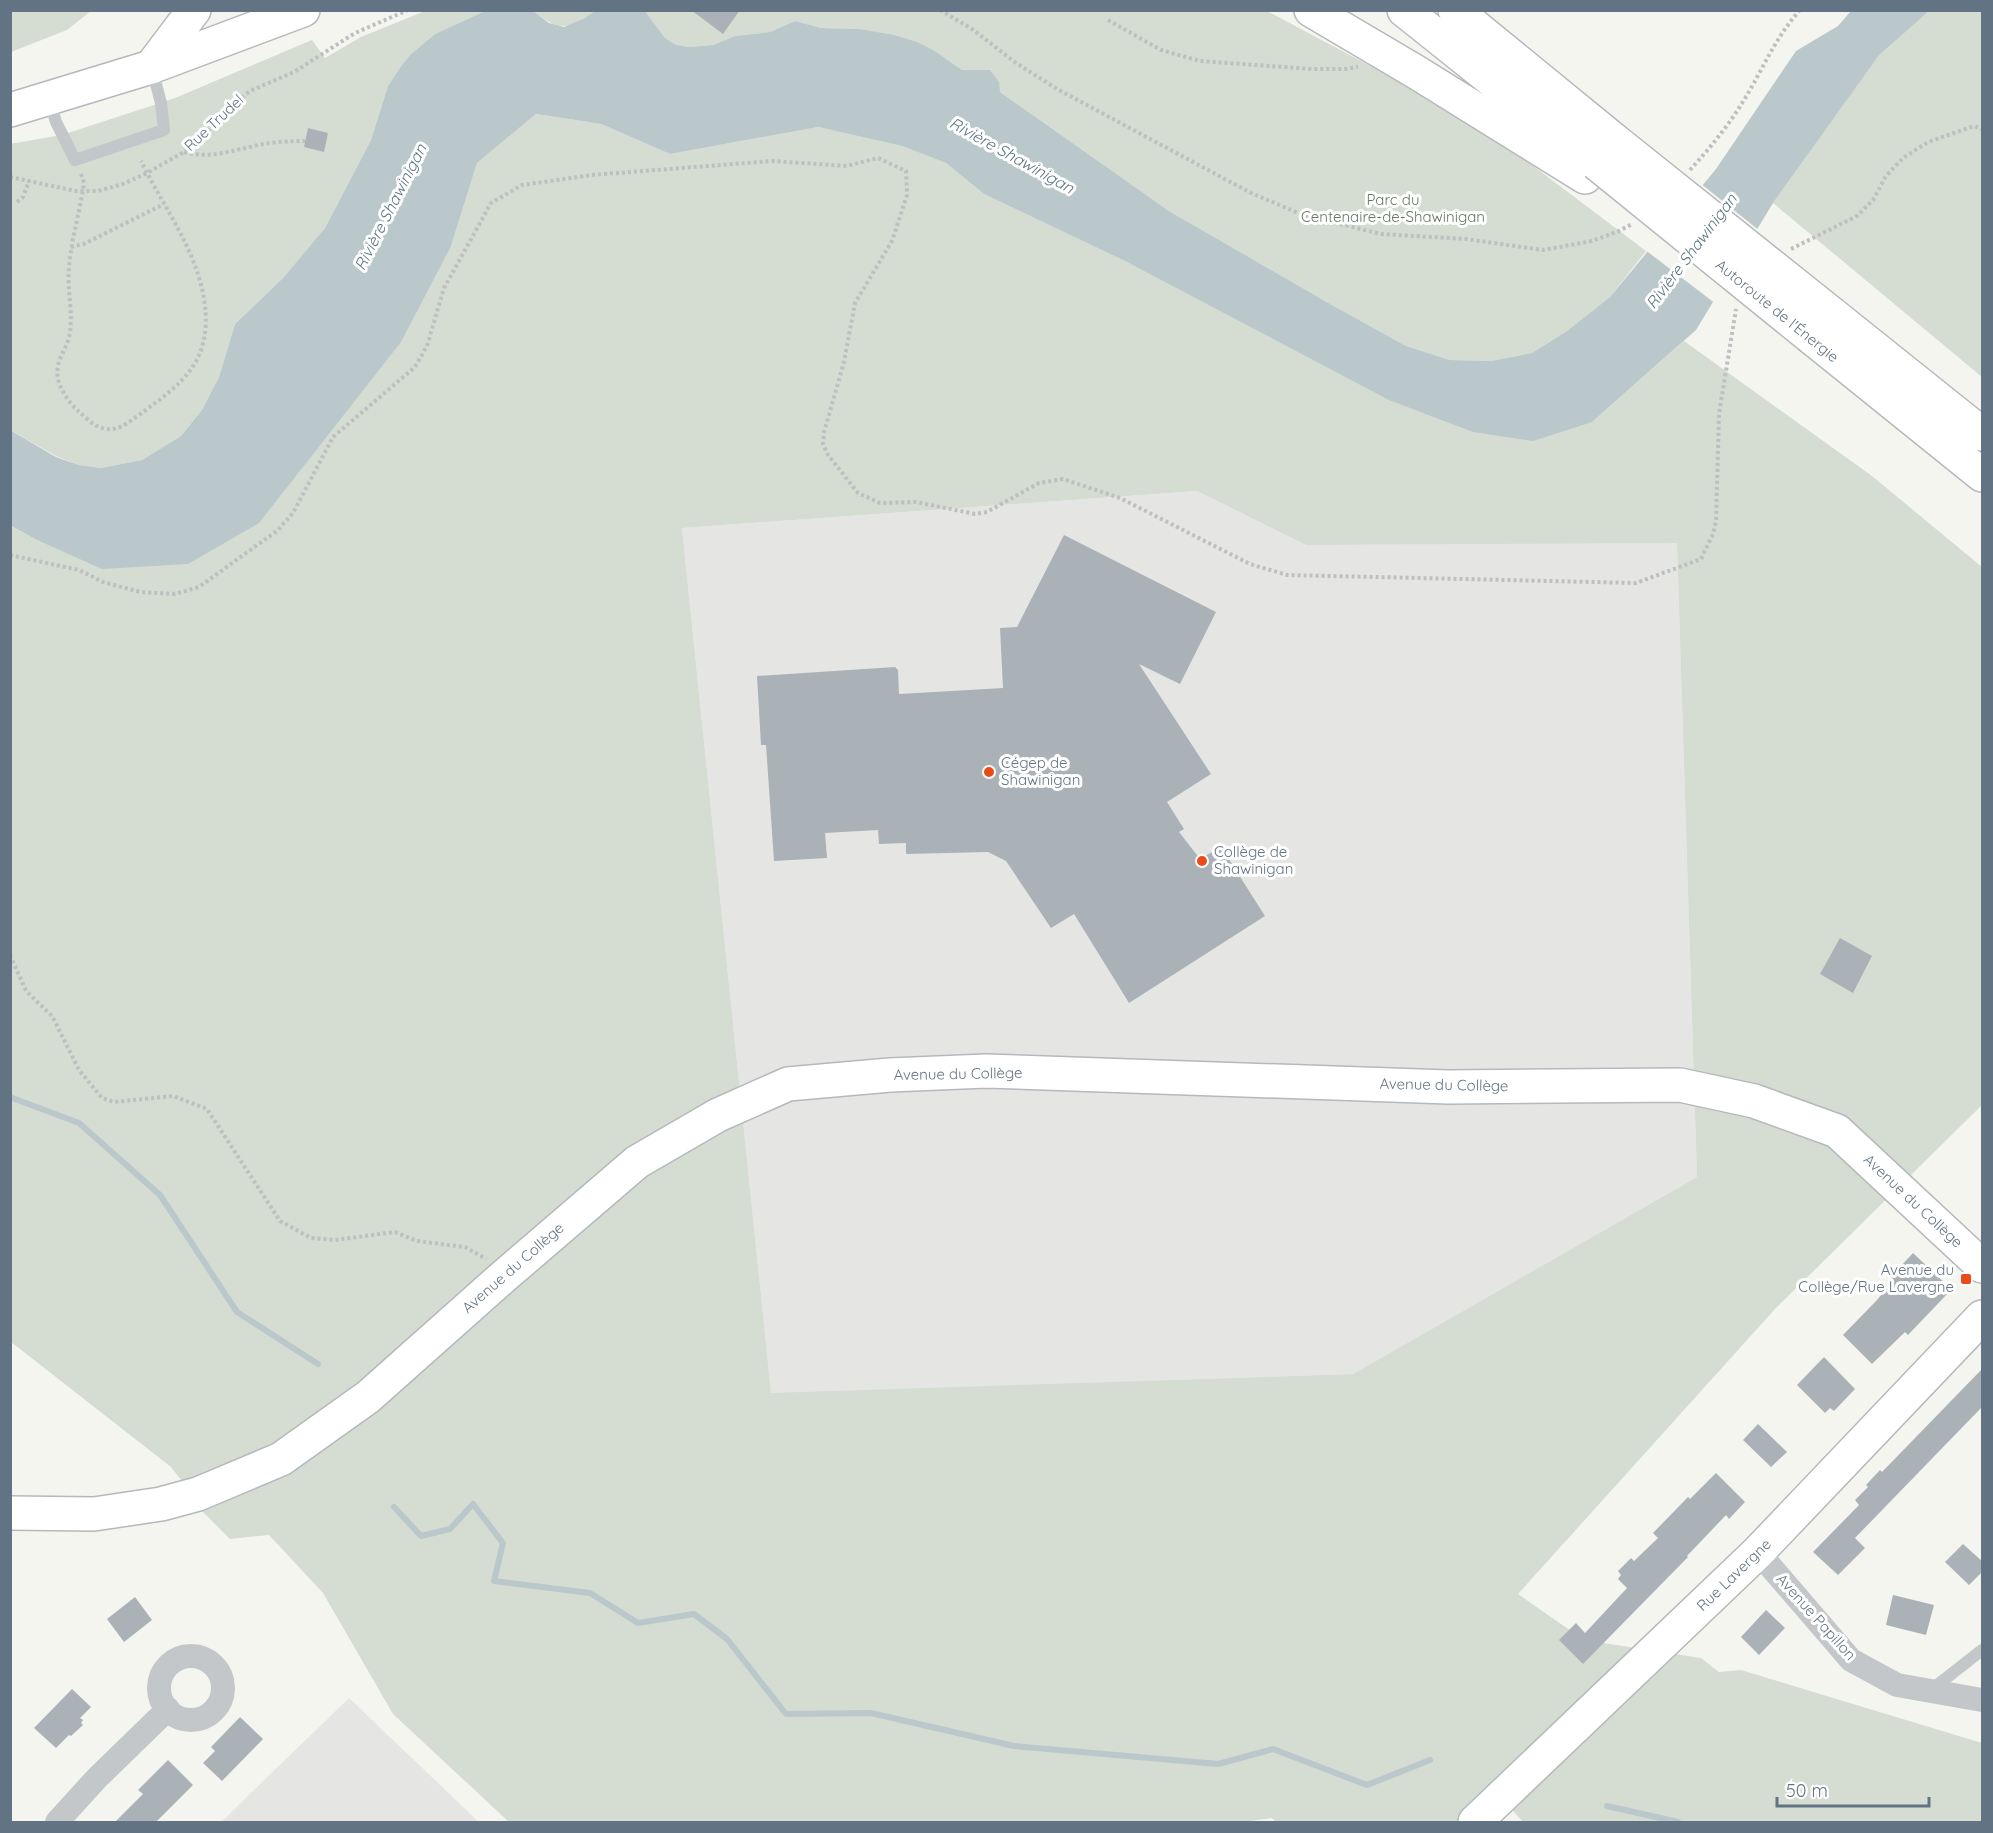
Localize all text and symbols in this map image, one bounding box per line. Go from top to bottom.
street label: Rue Trudel [180,90,247,155]
water label: Rivière Shawinigan [946,113,1078,198]
water label: Rivière Shawinigan [350,140,431,273]
water label: Rivière Shawinigan [1641,189,1741,313]
park label: Parc du Centenaire-de-Shawinigan [1301,190,1485,226]
street label: Autoroute de l'Énergie [1712,255,1843,366]
place label: Cégep de Shawinigan [1001,753,1080,789]
marker: Cégep de Shawinigan [982,765,996,779]
place label: Collège de Shawinigan [1214,842,1293,878]
marker: Collège de Shawinigan [1195,854,1209,868]
street label: Avenue du Collège [893,1063,1023,1084]
street label: Avenue du Collège [1379,1074,1509,1095]
street label: Avenue du Collège [1860,1150,1967,1252]
street label: Avenue du Collège [458,1218,568,1317]
place label: Avenue du Collège/Rue Lavergne [1798,1260,1954,1296]
marker: Avenue du Collège/Rue Lavergne [1959,1272,1973,1286]
street label: Rue Lavergne [1692,1534,1775,1615]
street label: Avenue Papillon [1772,1569,1860,1664]
scale bar [1777,1770,1928,1808]
text: 50 m [1786,1779,1828,1802]

